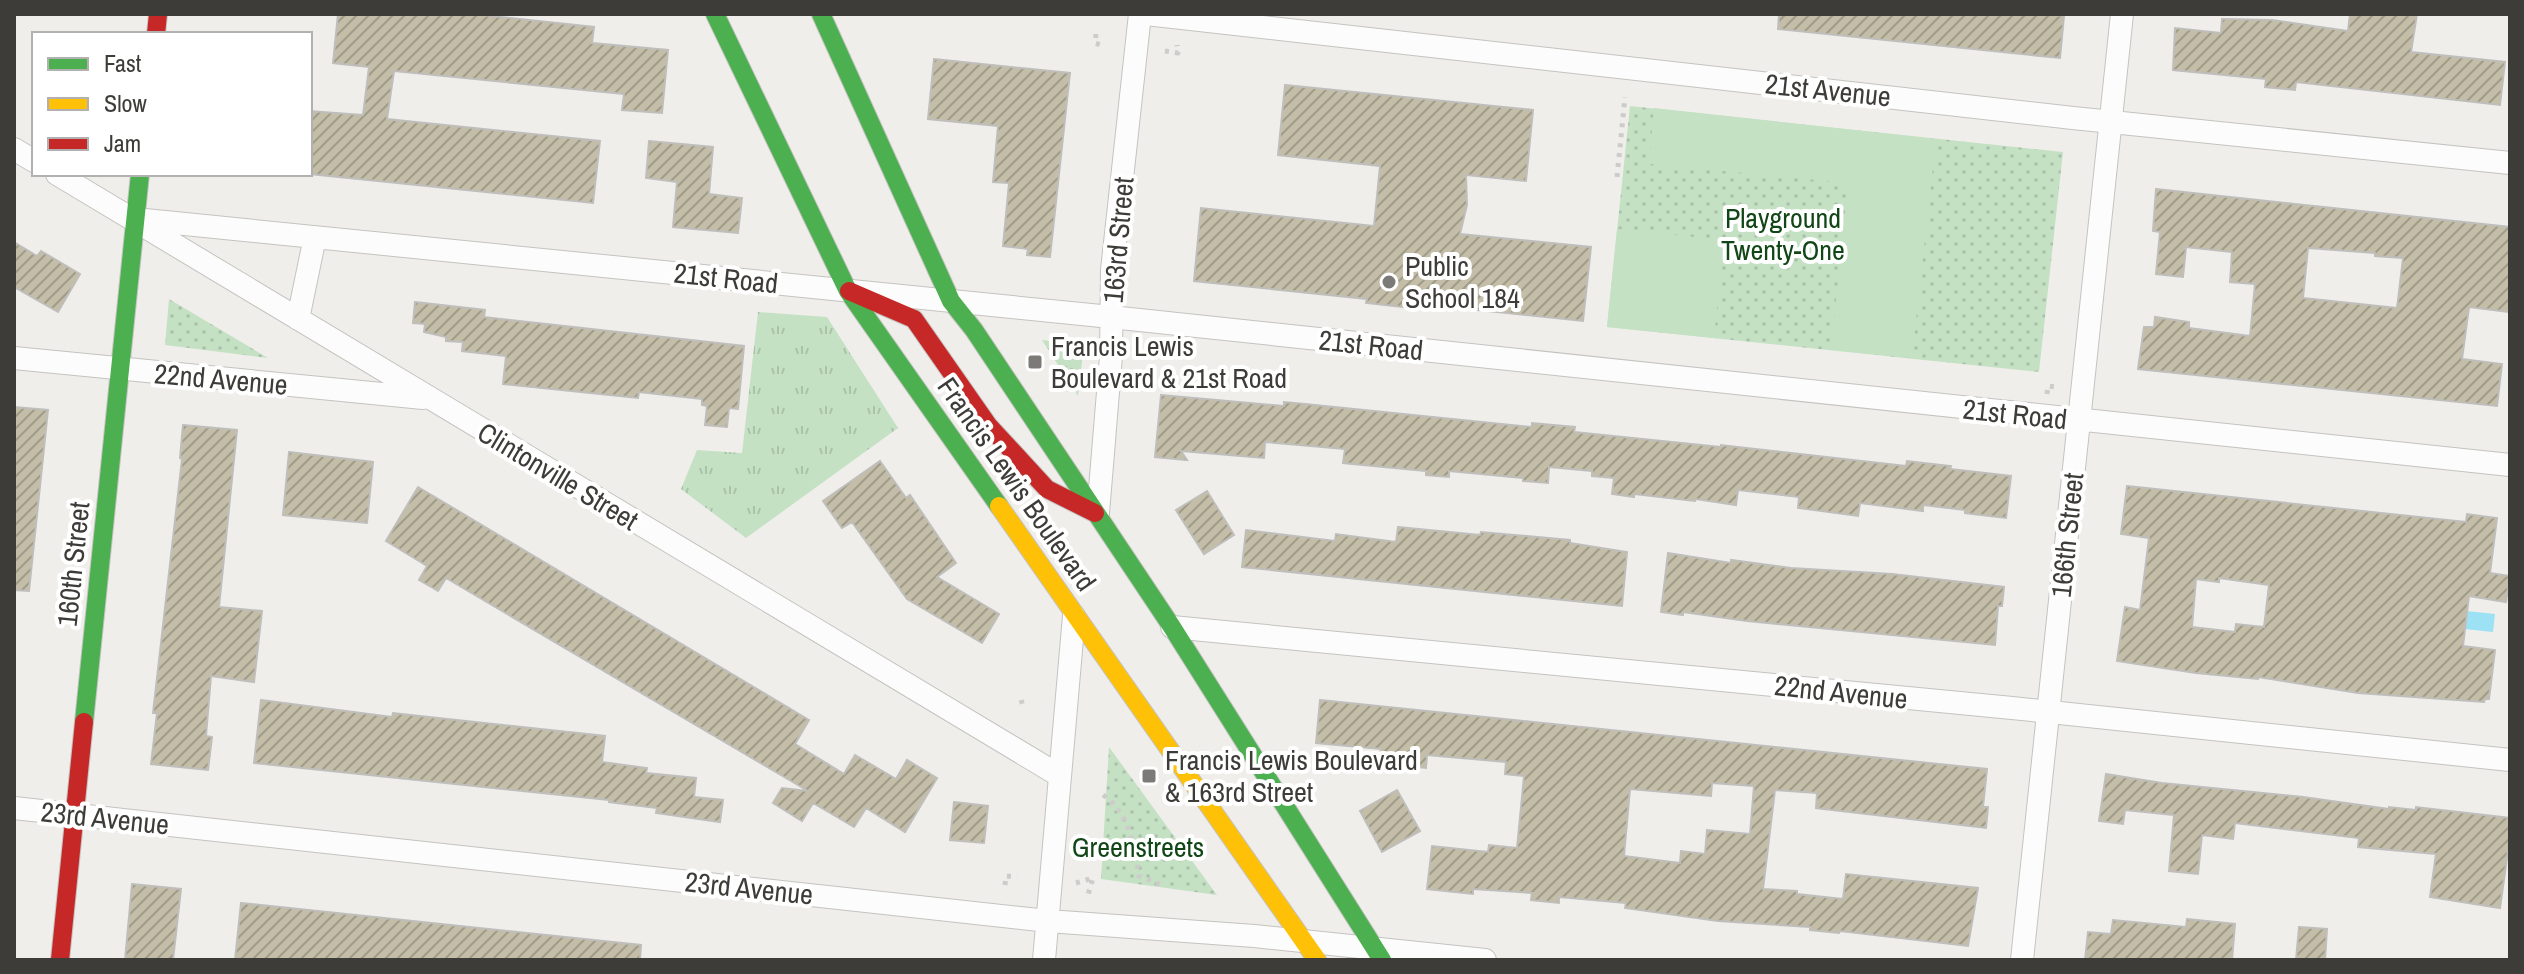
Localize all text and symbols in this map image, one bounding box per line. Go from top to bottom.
legend [32,32,312,176]
text: Fast [104,47,142,79]
street label: 21st Avenue [1763,65,1893,115]
text: Slow [104,87,147,119]
text: Jam [104,127,141,159]
street label: 163rd Street [1094,175,1142,305]
park label: Playground Twenty-One [1721,199,1845,269]
place label: Public School 184 [1405,247,1520,317]
street label: 21st Road [672,254,780,302]
marker: Public School 184 [1380,273,1398,291]
street label: 21st Road [1317,321,1425,369]
place label: Francis Lewis Boulevard & 21st Road [1051,327,1287,397]
marker: Francis Lewis Boulevard & 21st Road [1026,353,1044,371]
street label: 22nd Avenue [153,354,289,404]
street label: Francis Lewis Boulevard [929,370,1105,598]
street label: 21st Road [1961,390,2069,438]
street label: Clintonville Street [471,413,645,539]
street label: 166th Street [2042,471,2092,599]
street label: 160th Street [48,500,98,628]
street label: 22nd Avenue [1773,666,1909,718]
place label: Francis Lewis Boulevard & 163rd Street [1165,741,1418,811]
marker: Francis Lewis Boulevard & 163rd Street [1140,767,1158,785]
street label: 23rd Avenue [39,792,171,844]
park label: Greenstreets [1072,828,1204,866]
street label: 23rd Avenue [683,862,815,914]

